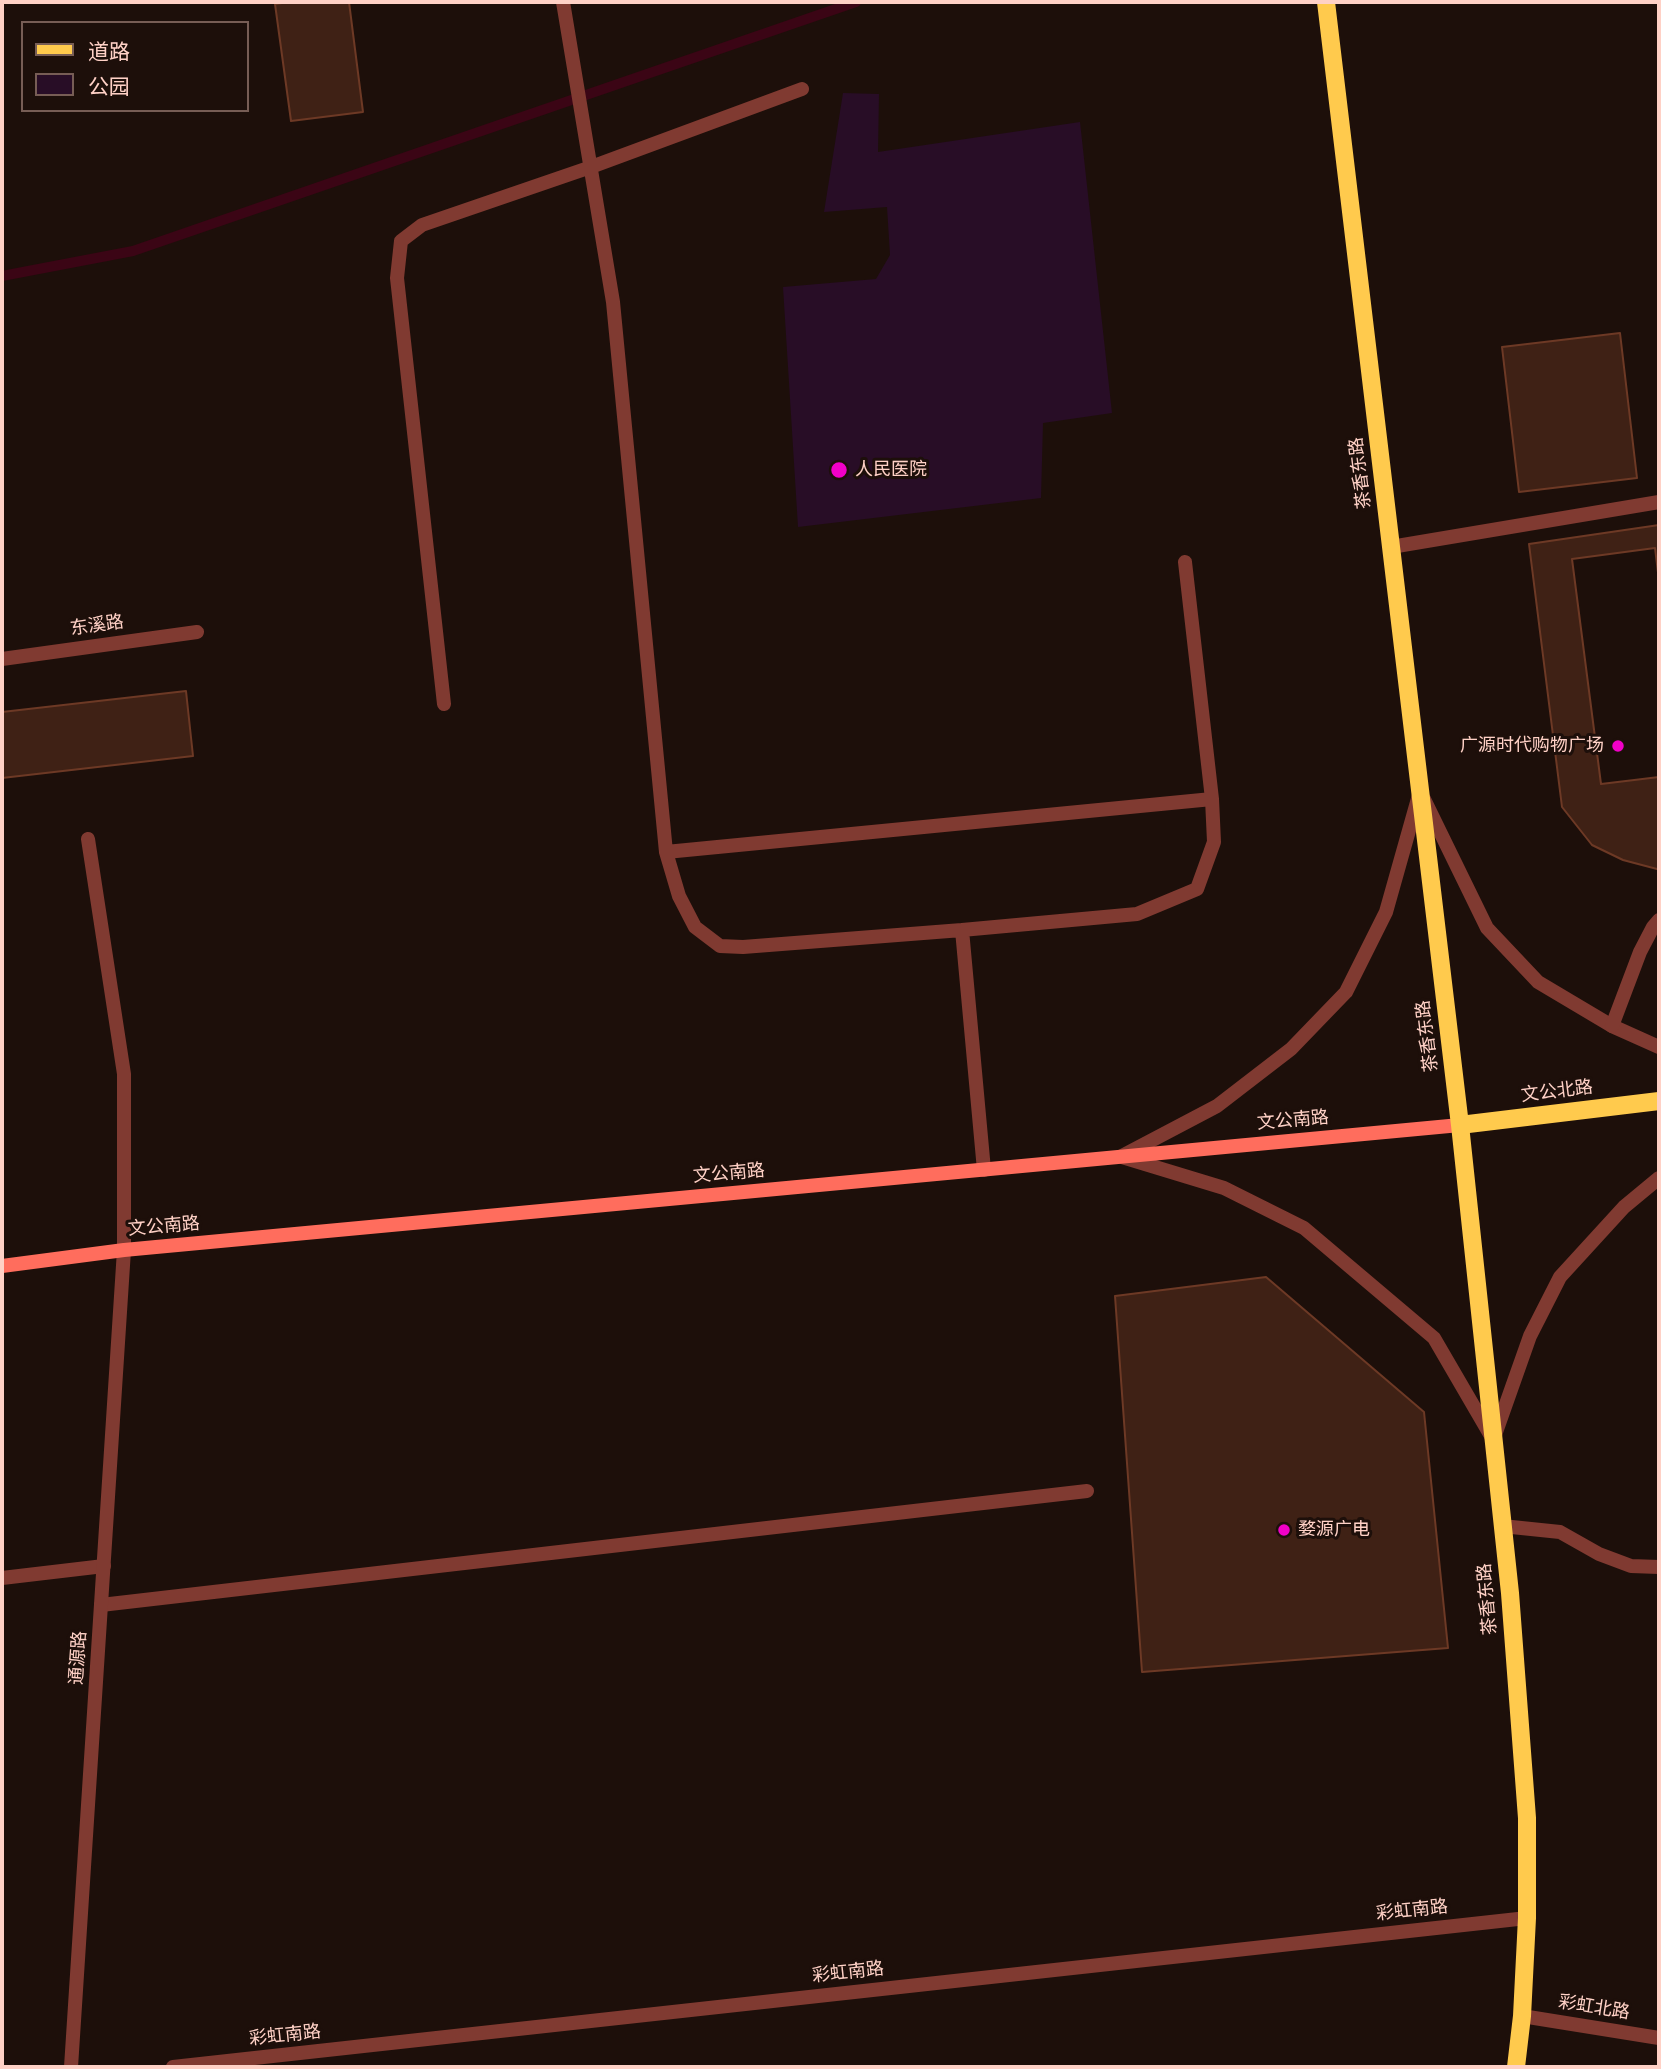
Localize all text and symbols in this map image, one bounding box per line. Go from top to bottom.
legend [21,21,248,112]
text: 道路 [88,39,130,65]
text: 公园 [88,74,130,100]
street label: 茶香东路 [1346,436,1376,510]
place label: 人民医院 [855,459,927,481]
marker: 人民医院 [829,460,849,480]
street label: 东溪路 [69,612,125,640]
place label: 广源时代购物广场 [1460,735,1604,757]
marker: 广源时代购物广场 [1610,738,1626,754]
street label: 茶香东路 [1413,999,1443,1073]
street label: 文公北路 [1520,1077,1594,1107]
street label: 文公南路 [1256,1107,1330,1135]
street label: 文公南路 [692,1160,766,1188]
street label: 文公南路 [127,1213,201,1241]
place label: 婺源广电 [1298,1519,1370,1541]
marker: 婺源广电 [1276,1522,1292,1538]
street label: 茶香东路 [1474,1562,1502,1636]
street label: 通源路 [66,1630,92,1686]
street label: 彩虹南路 [1375,1896,1449,1926]
street label: 彩虹南路 [811,1958,885,1988]
street label: 彩虹北路 [1557,1992,1631,2024]
street label: 彩虹南路 [248,2021,322,2051]

